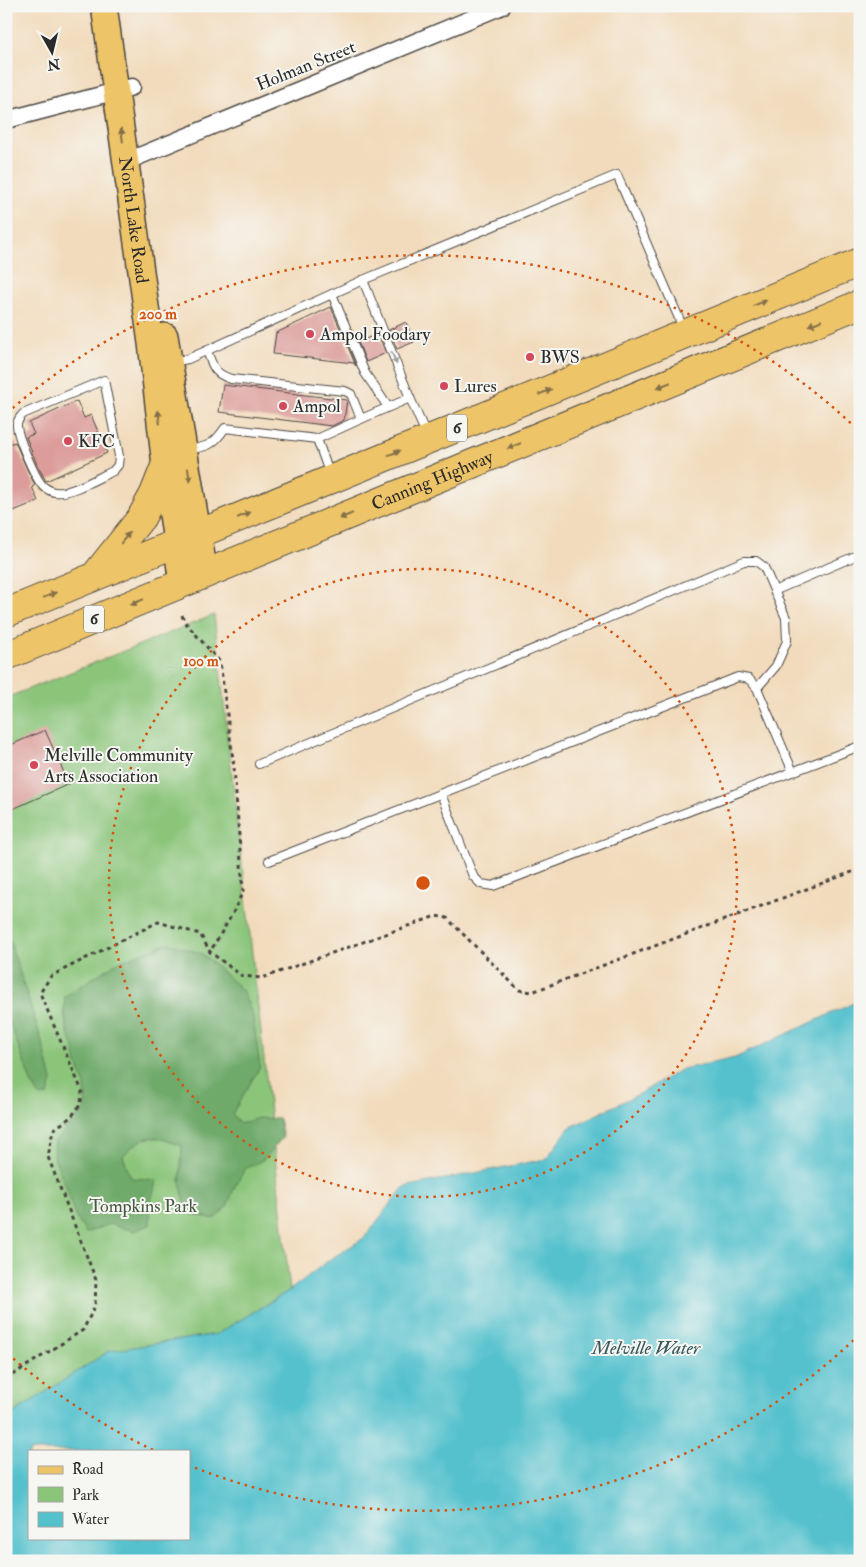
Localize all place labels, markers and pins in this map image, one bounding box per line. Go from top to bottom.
place label: Ampol Foodary [319,323,432,346]
marker: Ampol Foodary [304,328,316,340]
place label: BWS [540,346,580,369]
marker: BWS [524,351,536,363]
place label: Lures [454,375,497,398]
marker: Lures [438,380,450,392]
place label: Ampol [292,395,341,418]
marker: Ampol [277,400,289,412]
place label: KFC [78,430,115,453]
marker: KFC [62,435,74,447]
place label: Melville Community Arts Association [43,744,194,788]
marker: Melville Community Arts Association [28,759,40,771]
centre of rings [414,874,432,892]

